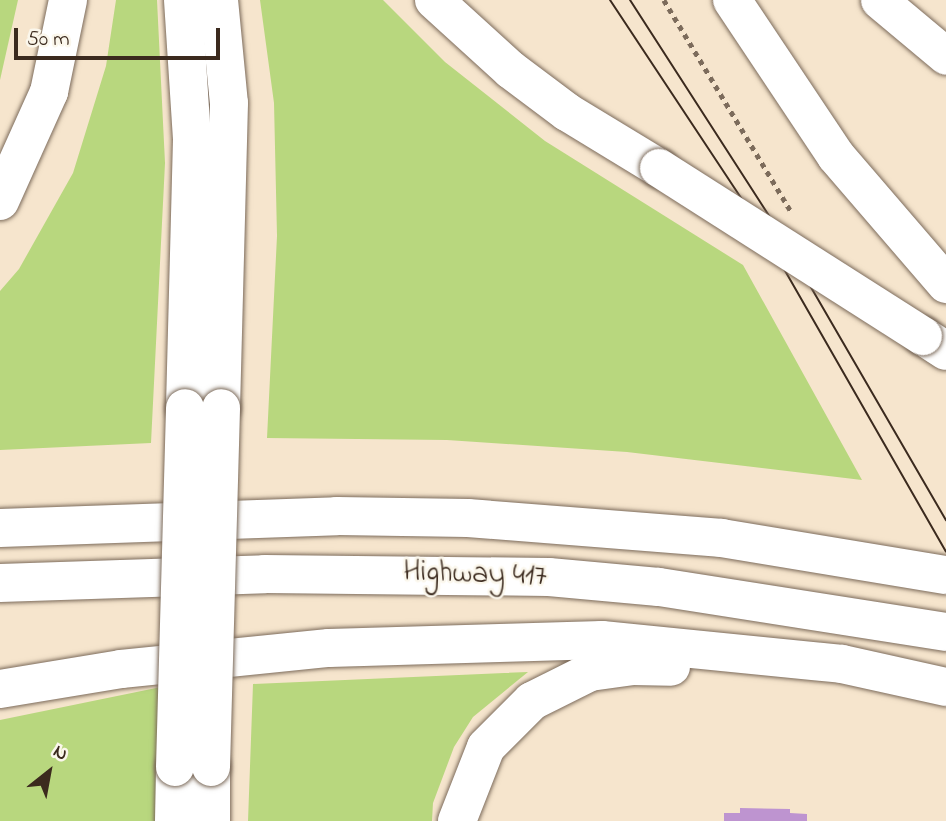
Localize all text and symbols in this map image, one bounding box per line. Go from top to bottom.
scale bar [18,14,224,58]
text: 50 m [27,25,70,55]
street label: Highway 417 [403,555,547,595]
north arrow [14,737,84,807]
text: N [48,739,73,768]

